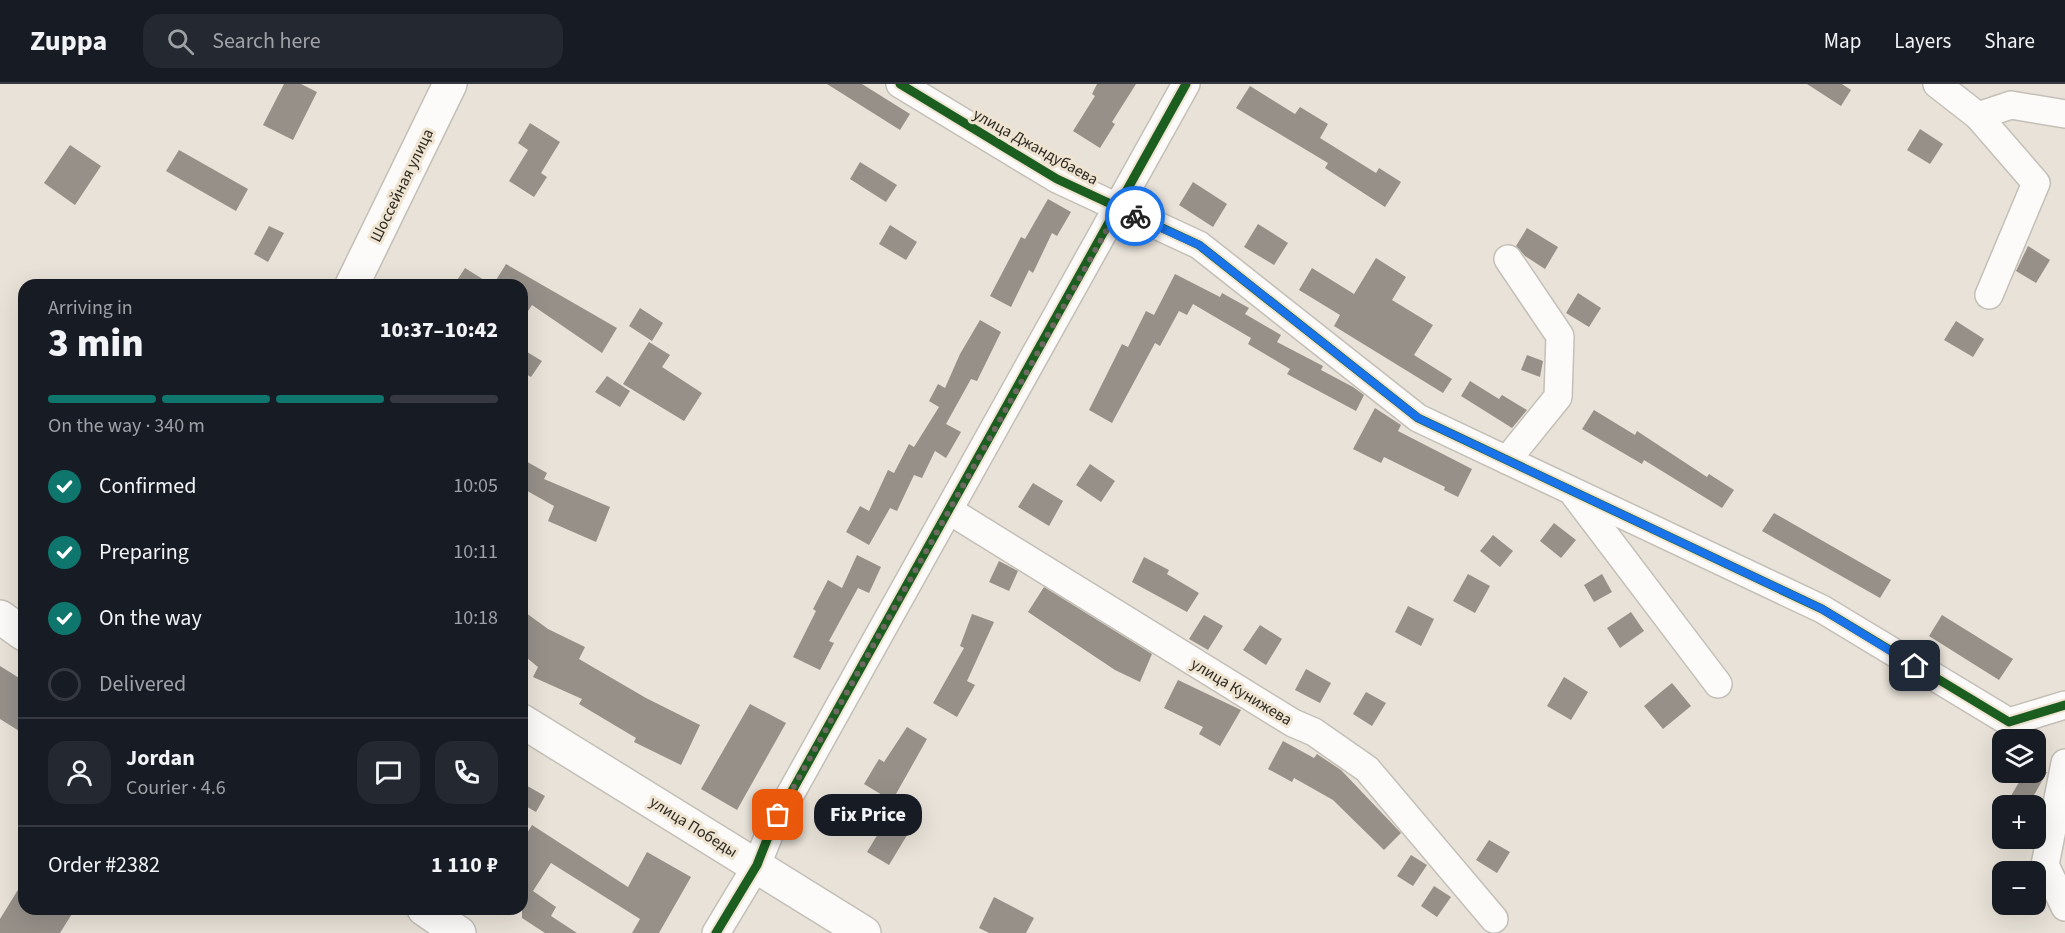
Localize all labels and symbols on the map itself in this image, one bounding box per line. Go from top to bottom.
street label: улица Джандубаева [969,103,1102,190]
street label: Шоссейная улица [365,125,439,246]
courier [1105,186,1165,246]
pin [1889,640,1940,691]
street label: улица Кунижева [1187,653,1296,731]
pin [752,789,803,840]
street label: улица Победы [645,791,742,863]
callout: Fix Price [814,794,922,836]

